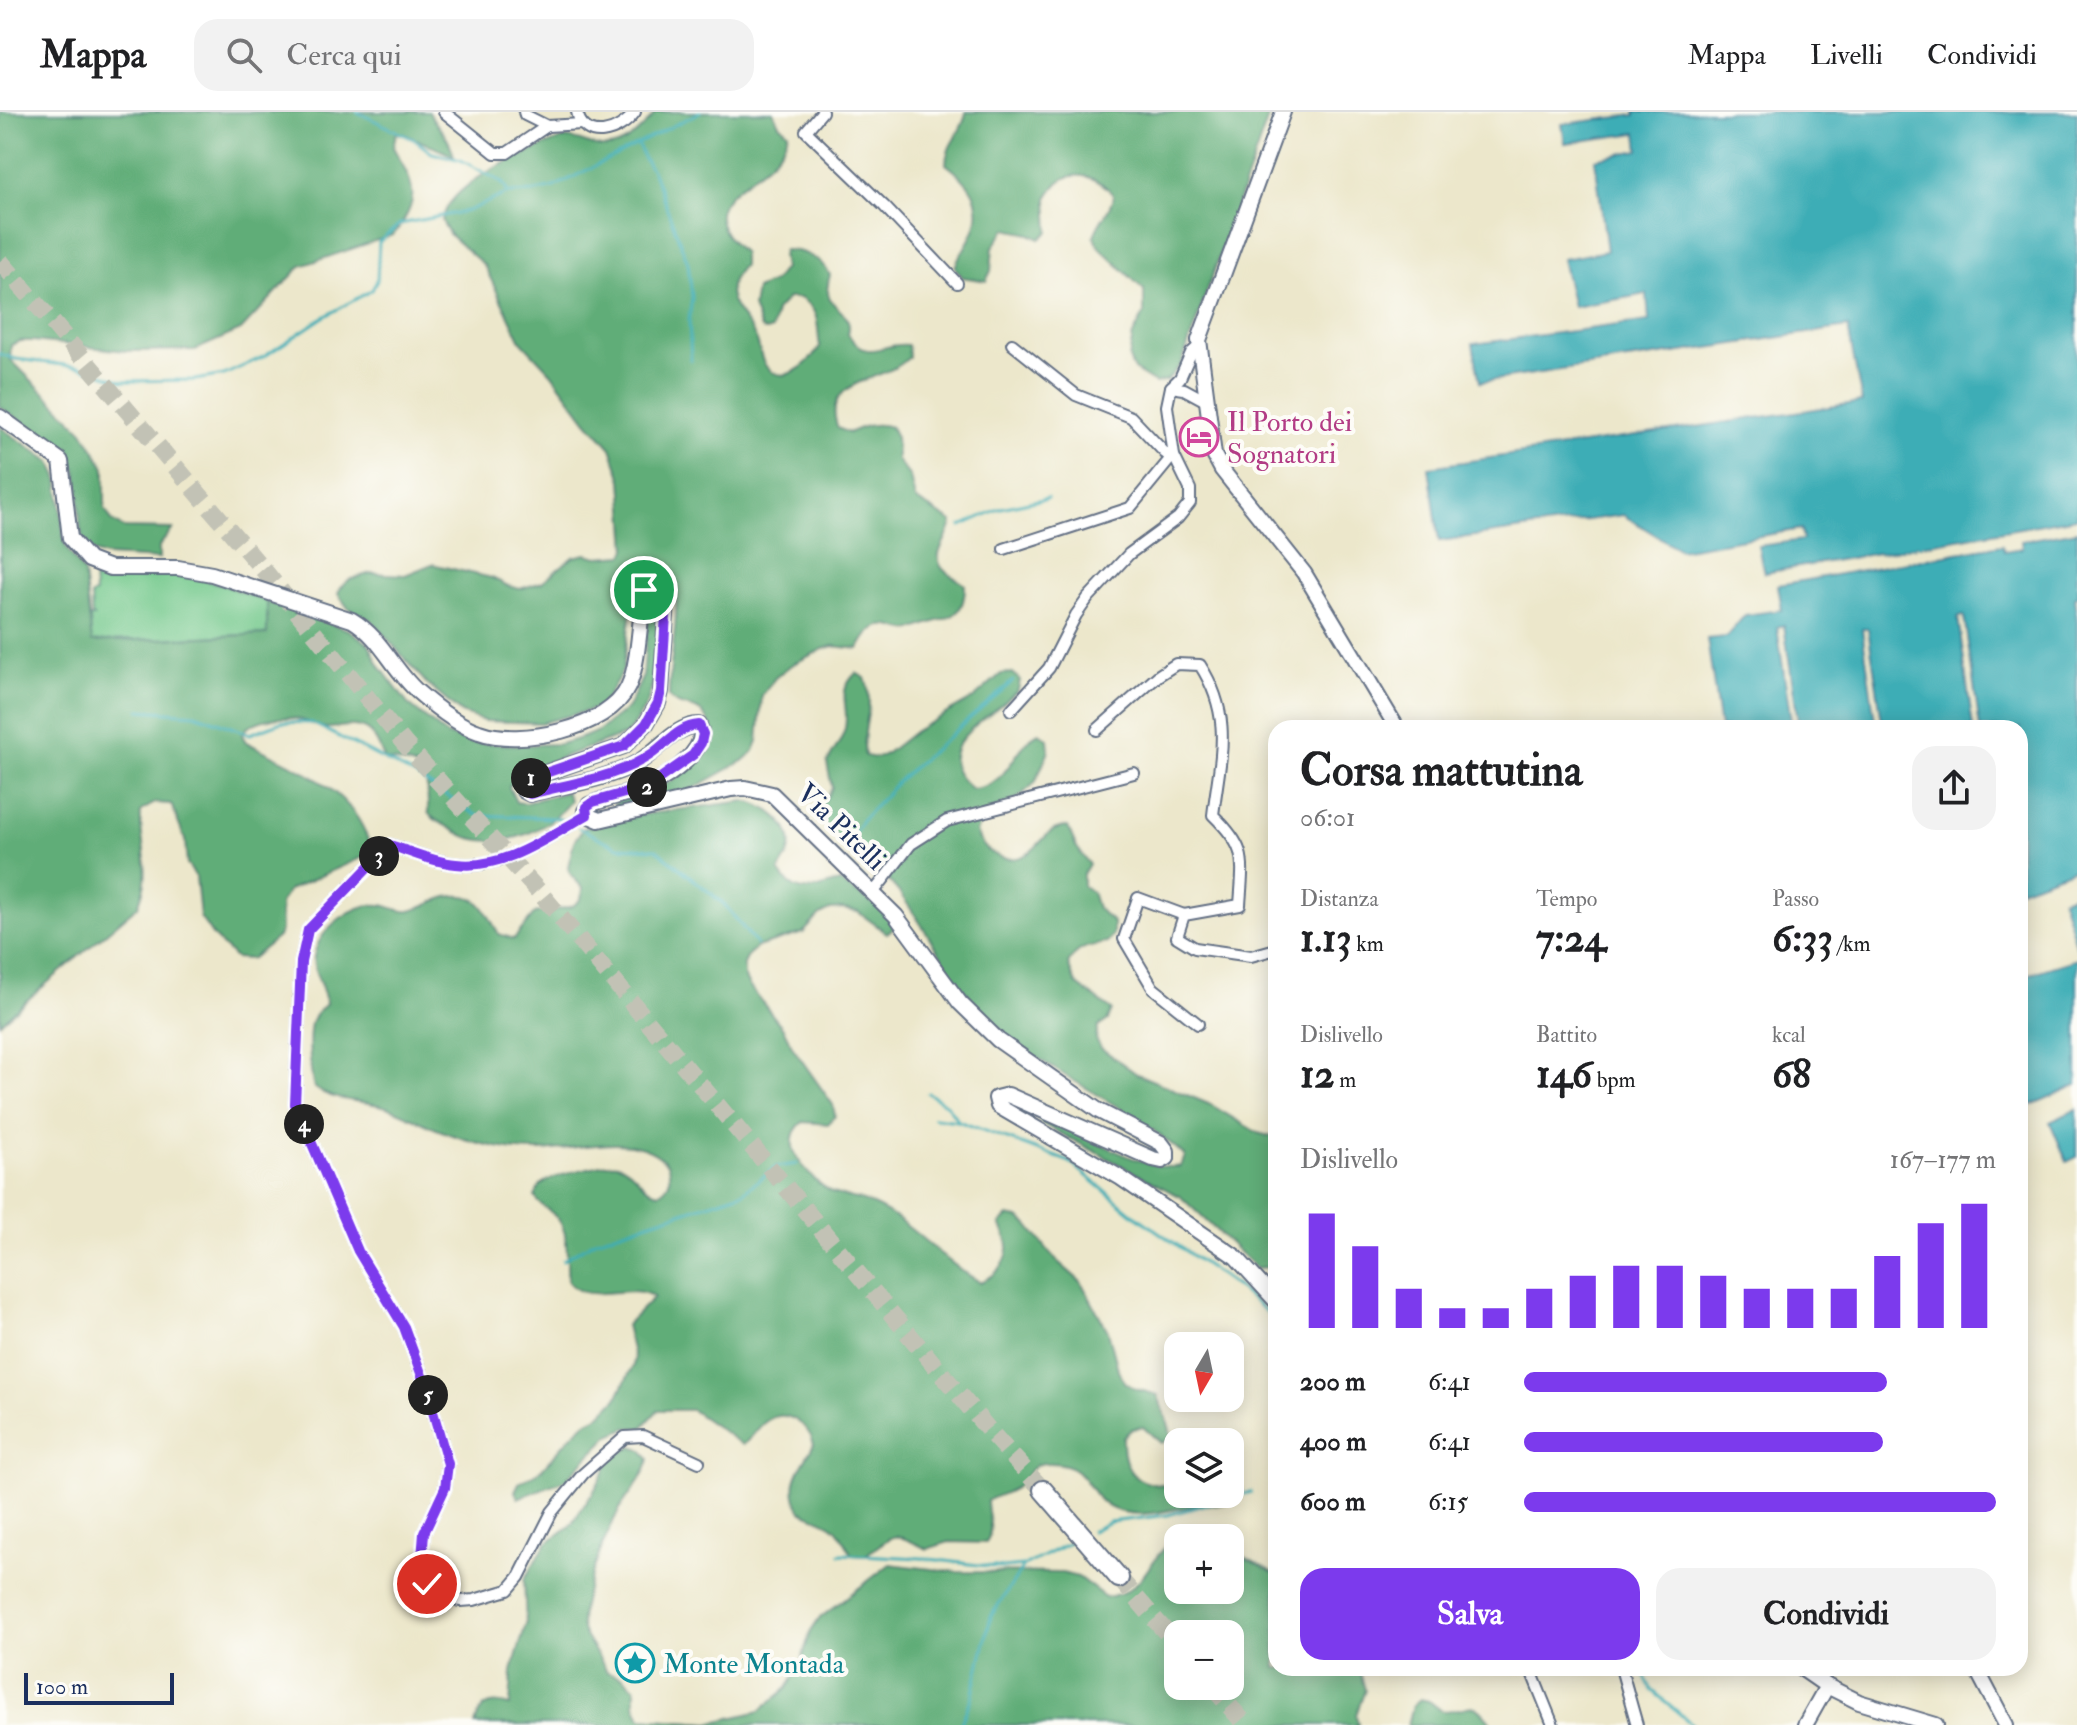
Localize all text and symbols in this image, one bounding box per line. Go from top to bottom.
search box [194,19,754,91]
text: Mappa [40,31,146,79]
icon: search [222,33,266,77]
text: Cerca qui [286,37,402,74]
text: Mappa [1688,38,1766,73]
text: Livelli [1810,38,1883,73]
text: Condividi [1927,38,2037,73]
place label: Il Porto dei Sognatori [1227,405,1352,472]
hotel icon: Il Porto dei Sognatori [1178,416,1220,458]
pin [610,556,678,624]
icon: arrive [622,568,666,612]
text: Corsa mattutina [1300,744,1582,799]
button: share [1912,746,1996,830]
pin: 1 [511,758,551,798]
text: 1 [527,764,535,792]
pin: 2 [627,767,667,807]
text: 2 [641,773,653,801]
street label: Via Pitelli [789,776,893,878]
text: 06:01 [1300,802,1355,834]
pin: 3 [359,836,399,876]
text: 3 [375,842,383,870]
text: Distanza [1300,885,1379,913]
text: Tempo [1536,885,1597,913]
text: Passo [1772,885,1819,913]
text: 1.13 [1300,913,1352,964]
text: 7:24 [1536,913,1606,964]
text: 6:33 [1772,913,1833,964]
text: km [1352,930,1384,958]
text: /km [1833,930,1871,958]
text: Dislivello [1300,1021,1383,1049]
text: Battito [1536,1021,1597,1049]
text: kcal [1772,1021,1806,1049]
text: 12 [1300,1049,1335,1100]
text: 146 [1536,1049,1592,1100]
text: 68 [1772,1049,1811,1100]
text: m [1335,1066,1356,1094]
text: bpm [1592,1066,1636,1094]
pin: 4 [284,1104,324,1144]
text: 4 [298,1110,310,1138]
text: Dislivello [1300,1144,1398,1176]
text: 167–177 m [1890,1144,1996,1176]
north arrow [1164,1332,1244,1412]
map controls [1164,1332,1244,1700]
text: 200 m [1300,1366,1365,1398]
text: 6:41 [1428,1366,1471,1398]
pin: 5 [408,1375,448,1415]
text: 5 [423,1381,433,1409]
text: 400 m [1300,1426,1366,1458]
text: 6:41 [1428,1426,1471,1458]
button: layers [1164,1428,1244,1508]
text: 600 m [1300,1486,1365,1518]
text: 6:15 [1428,1486,1468,1518]
button: + [1164,1524,1244,1604]
pin [393,1550,461,1618]
icon: check [405,1562,449,1606]
button: Salva [1300,1568,1640,1660]
button: Condividi [1656,1568,1996,1660]
button: − [1164,1620,1244,1700]
place icon: Monte Montada [614,1642,656,1684]
place label: Monte Montada [663,1647,845,1682]
scale bar [24,1669,174,1705]
text: 100 m [36,1673,88,1701]

